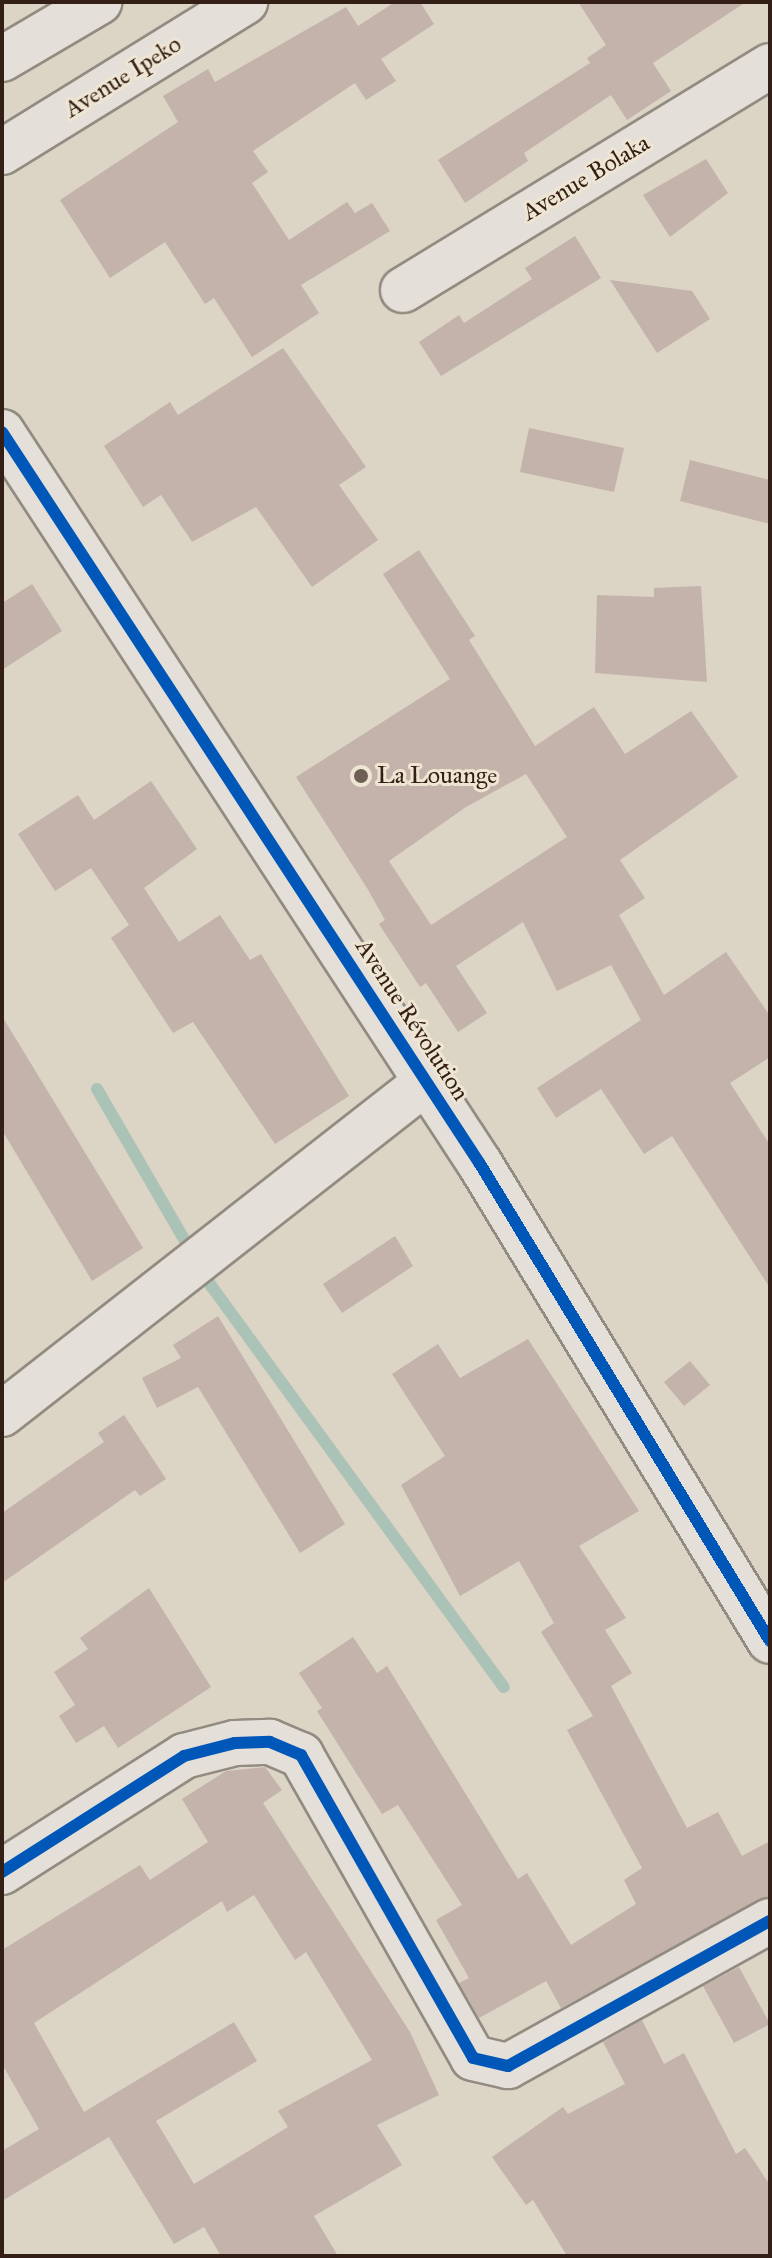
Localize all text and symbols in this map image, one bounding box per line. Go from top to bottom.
street label: Avenue Ipeko [59,30,187,124]
street label: Avenue Bolaka [517,129,655,227]
place label: La Louange [377,762,497,790]
marker: La Louange [352,767,370,785]
street label: Avenue Révolution [349,934,475,1106]

